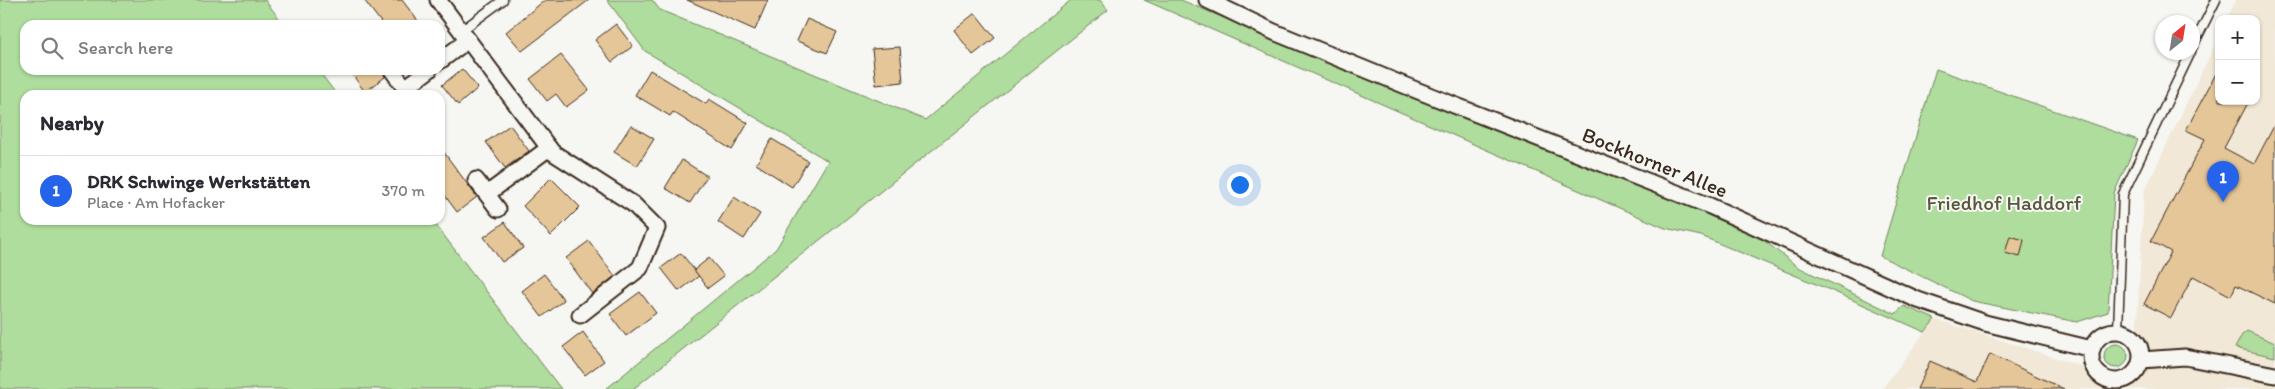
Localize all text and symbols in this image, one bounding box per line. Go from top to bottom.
north arrow [2155,15,2200,60]
map controls [2215,15,2260,105]
button: + [2215,15,2260,60]
search box [20,20,445,75]
icon: search [38,34,66,62]
text: Search here [78,36,173,59]
button: − [2215,60,2260,105]
text: Nearby [40,110,104,135]
street label: Bockhorner Allee [1579,121,1731,203]
pin: 1 [2207,161,2239,202]
text: DRK Schwinge Werkstätten [87,170,310,193]
your location [1227,172,1253,198]
text: 1 [52,181,60,200]
text: 370 m [381,181,425,200]
park label: Friedhof Haddorf [1926,190,2082,215]
text: Place · Am Hofacker [87,193,225,212]

